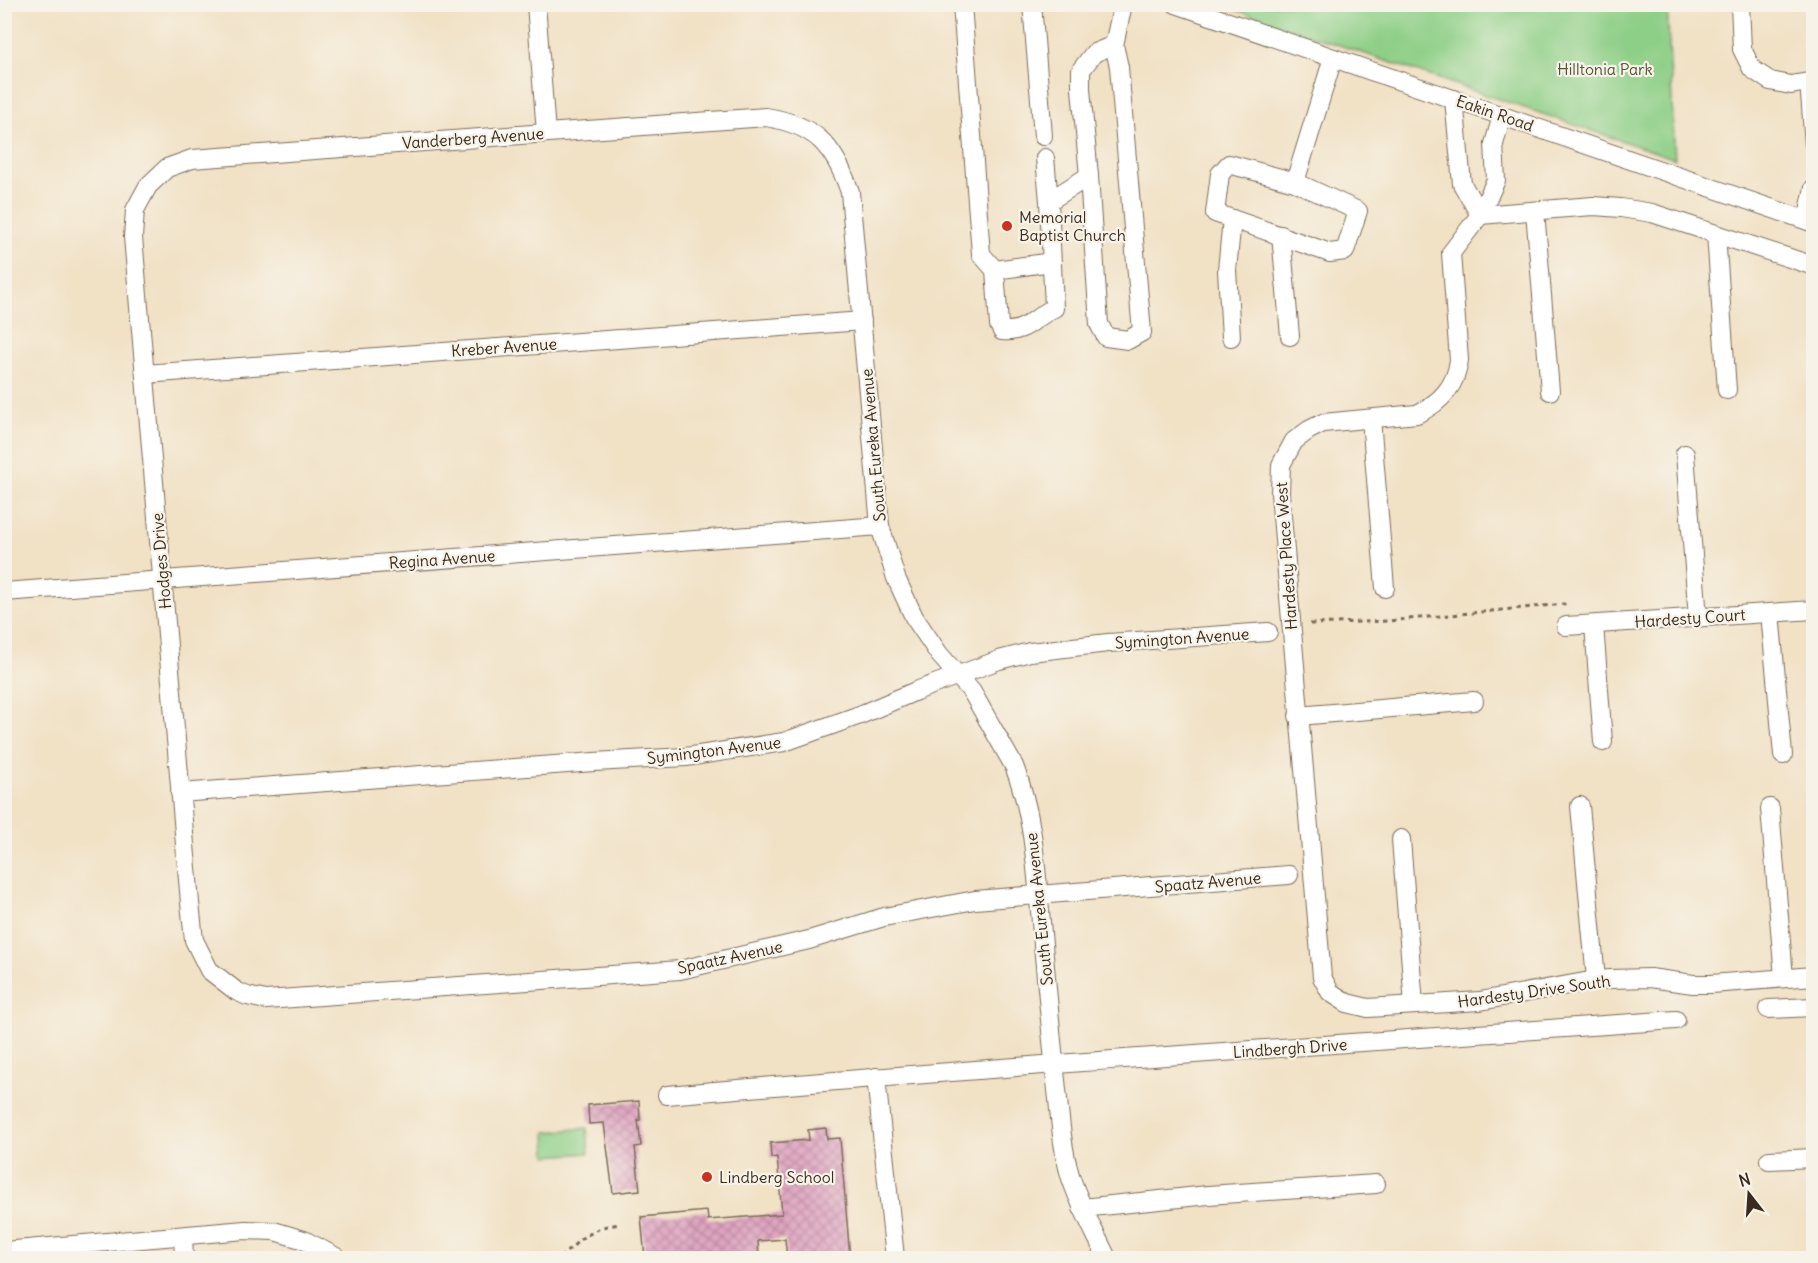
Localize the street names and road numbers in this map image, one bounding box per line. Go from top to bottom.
street label: Eakin Road [1454,90,1536,136]
street label: Vanderberg Avenue [401,123,545,153]
street label: Kreber Avenue [450,333,558,361]
street label: South Eureka Avenue [856,368,890,522]
street label: Hardesty Place West [1271,481,1301,631]
street label: Hodges Drive [147,512,175,610]
street label: Regina Avenue [388,545,496,573]
street label: Hardesty Court [1634,604,1747,632]
street label: Symington Avenue [1114,623,1250,653]
street label: Symington Avenue [646,732,782,768]
street label: South Eureka Avenue [1021,832,1057,986]
street label: Spaatz Avenue [1154,867,1262,897]
street label: Spaatz Avenue [676,936,784,978]
street label: Hardesty Drive South [1456,970,1612,1012]
street label: Lindbergh Drive [1232,1034,1348,1062]

